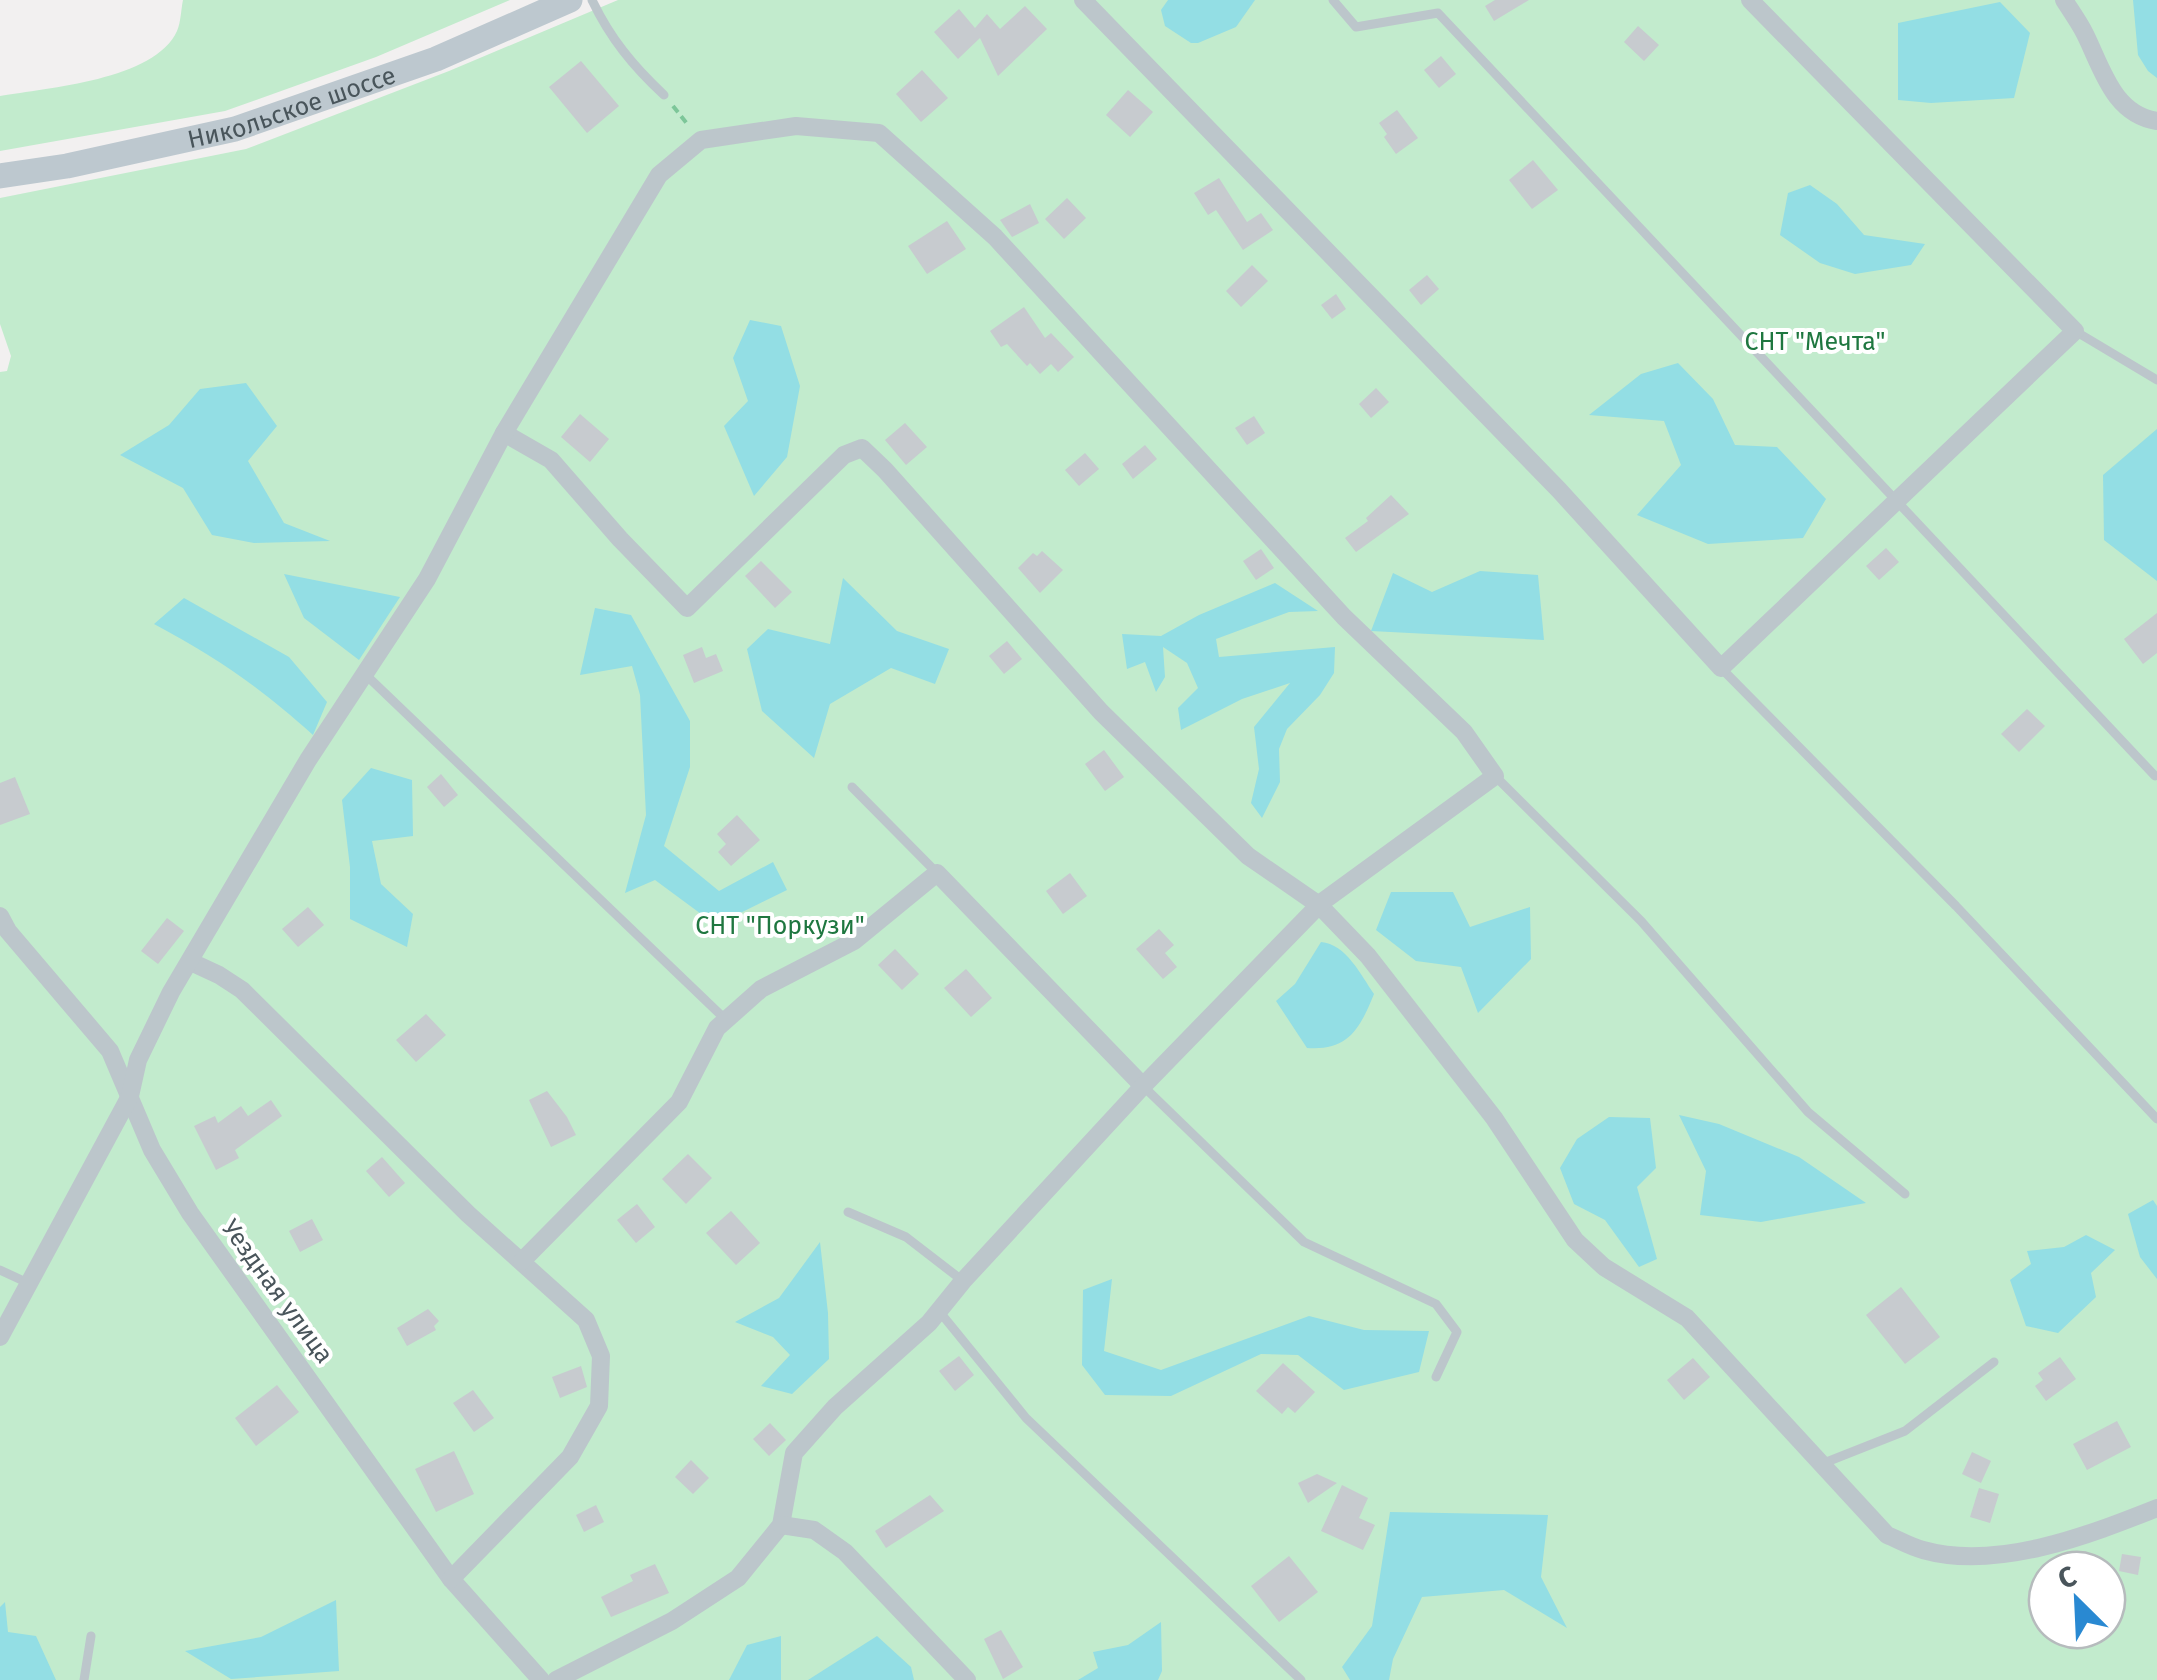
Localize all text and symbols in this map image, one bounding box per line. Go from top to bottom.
street label: Никольское шоссе [185,60,400,155]
park label: СНТ "Мечта" [1744,327,1886,357]
park label: СНТ "Поркузи" [695,911,865,941]
street label: Уездная улица [215,1214,339,1369]
north arrow [2027,1550,2127,1650]
text: С [2053,1559,2081,1596]

